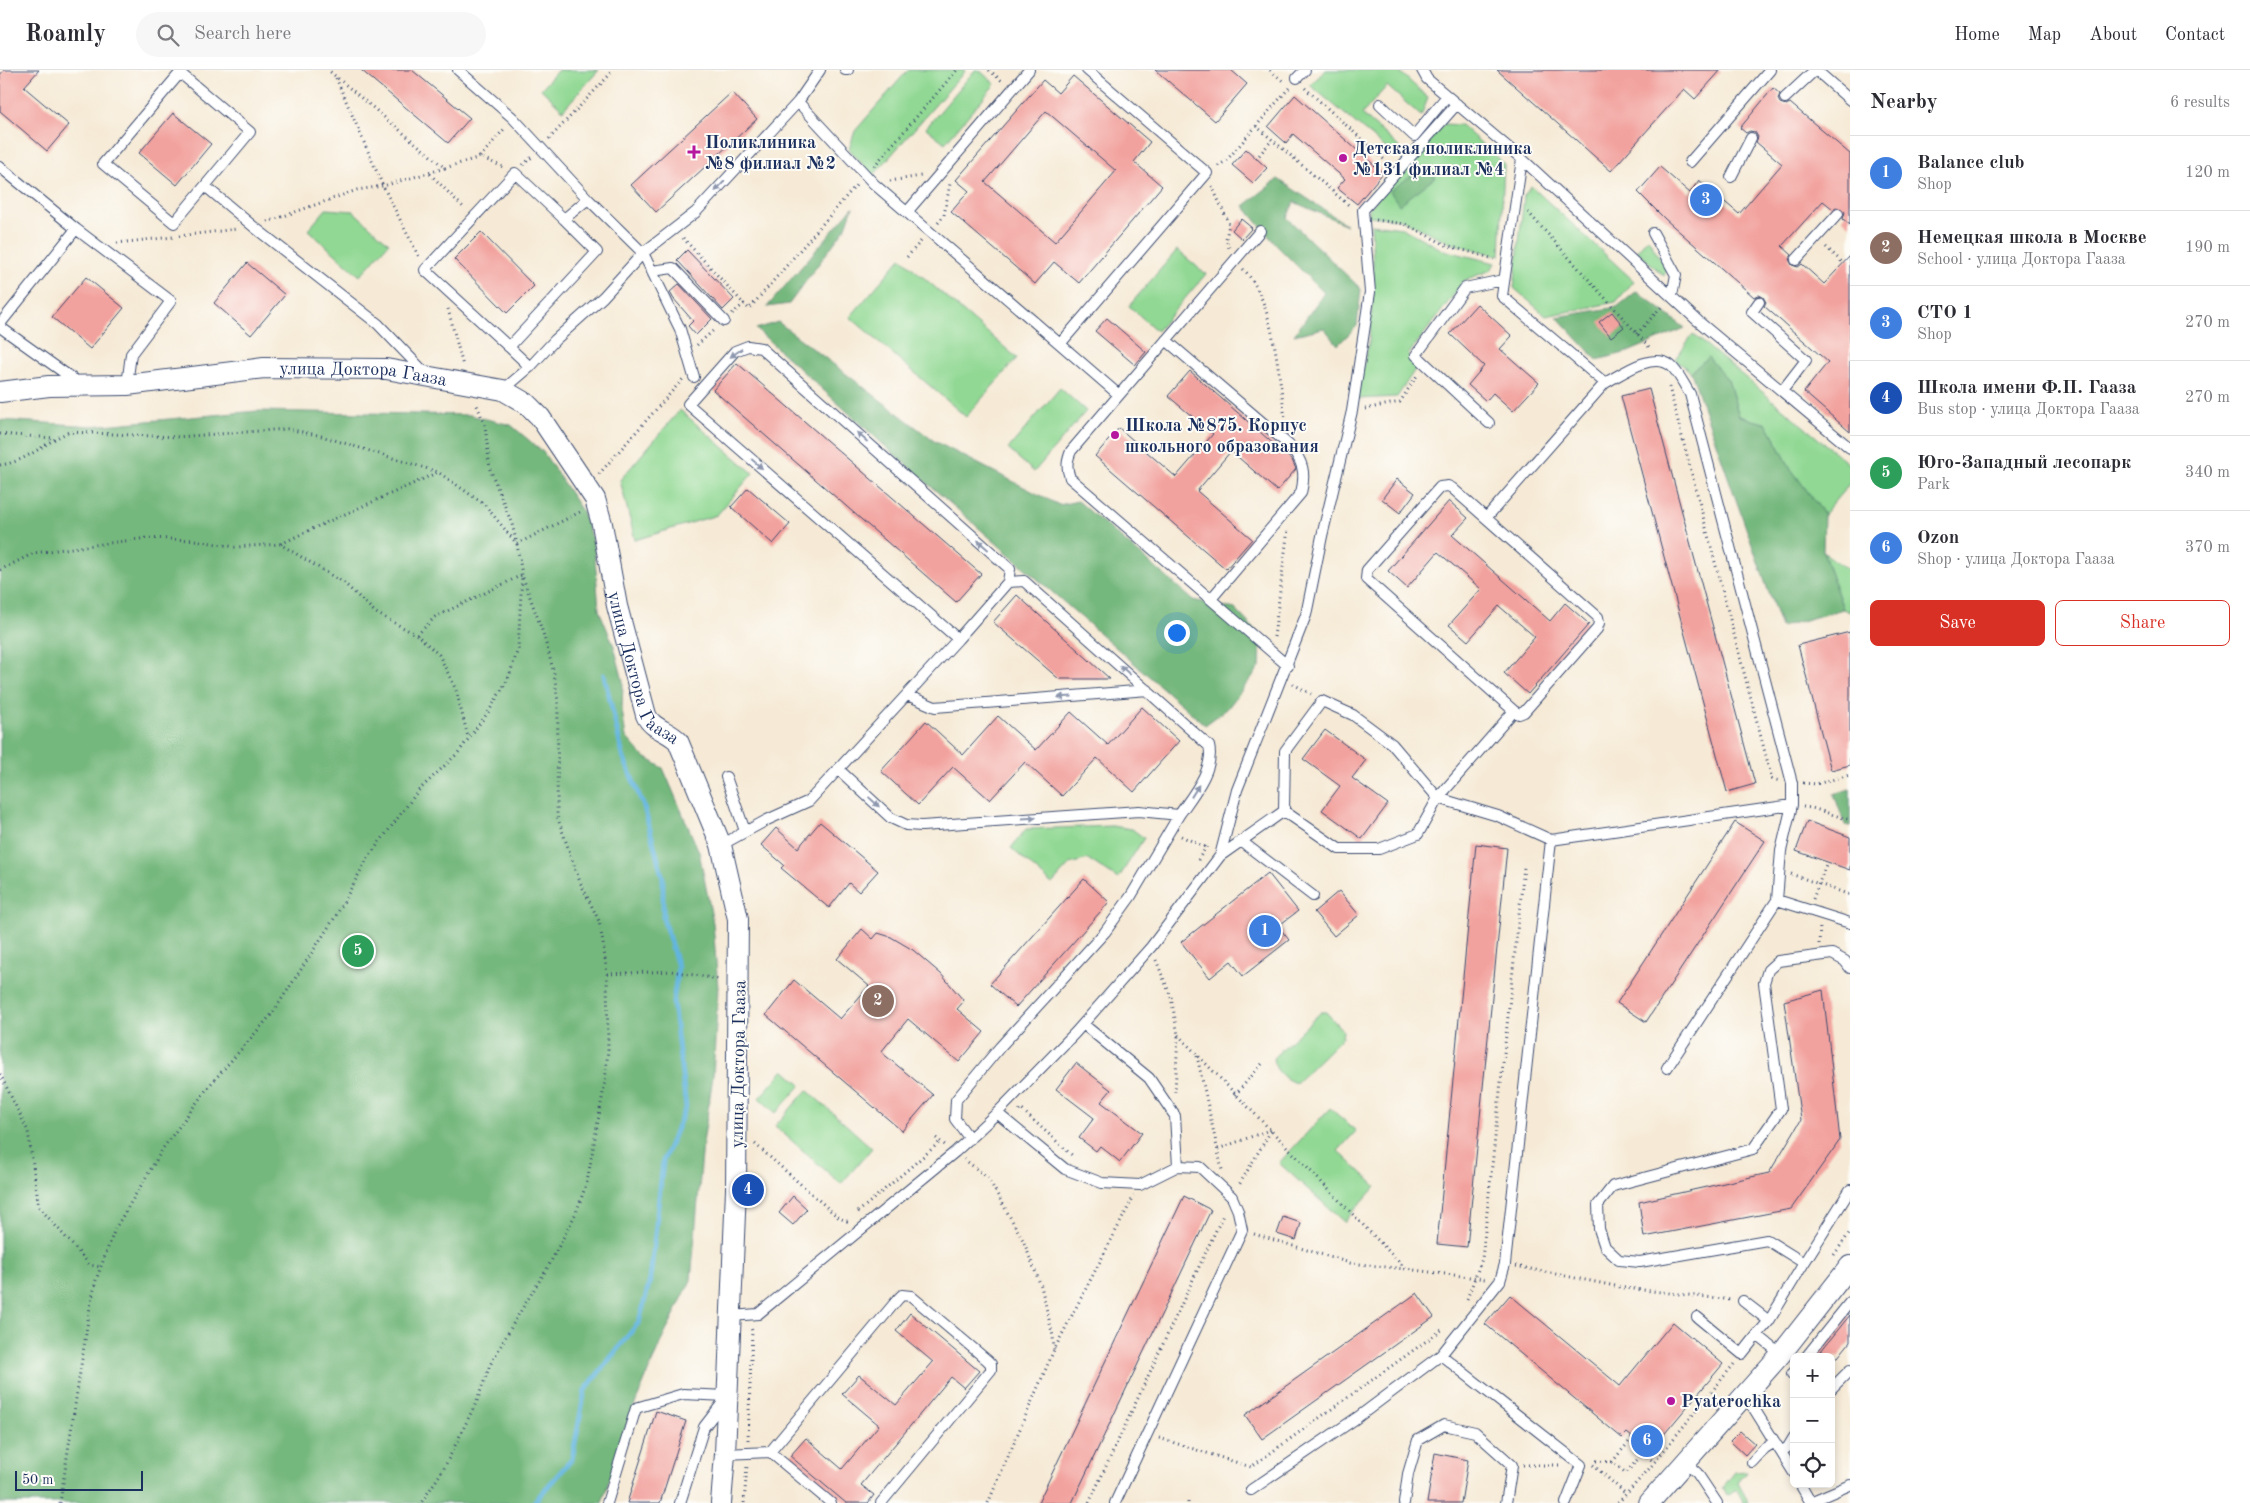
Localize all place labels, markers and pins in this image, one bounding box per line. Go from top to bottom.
place label: Поликлиника №8 филиал №2 [705,134,836,174]
place label: Детская поликлиника №131 филиал №4 [1353,140,1532,180]
marker: Поликлиника №8 филиал №2 [687,145,701,159]
marker: Детская поликлиника №131 филиал №4 [1337,152,1349,164]
pin: 3 [1690,181,1722,219]
place label: Школа №875. Корпус школьного образования [1125,417,1319,456]
marker: Школа №875. Корпус школьного образования [1109,429,1121,441]
pin: 1 [1249,912,1281,950]
pin: 5 [342,932,374,970]
pin: 2 [862,982,894,1020]
pin: 4 [732,1171,764,1209]
place label: Pyaterochka [1681,1393,1781,1411]
marker: Pyaterochka [1665,1395,1677,1407]
pin: 6 [1631,1422,1663,1460]

